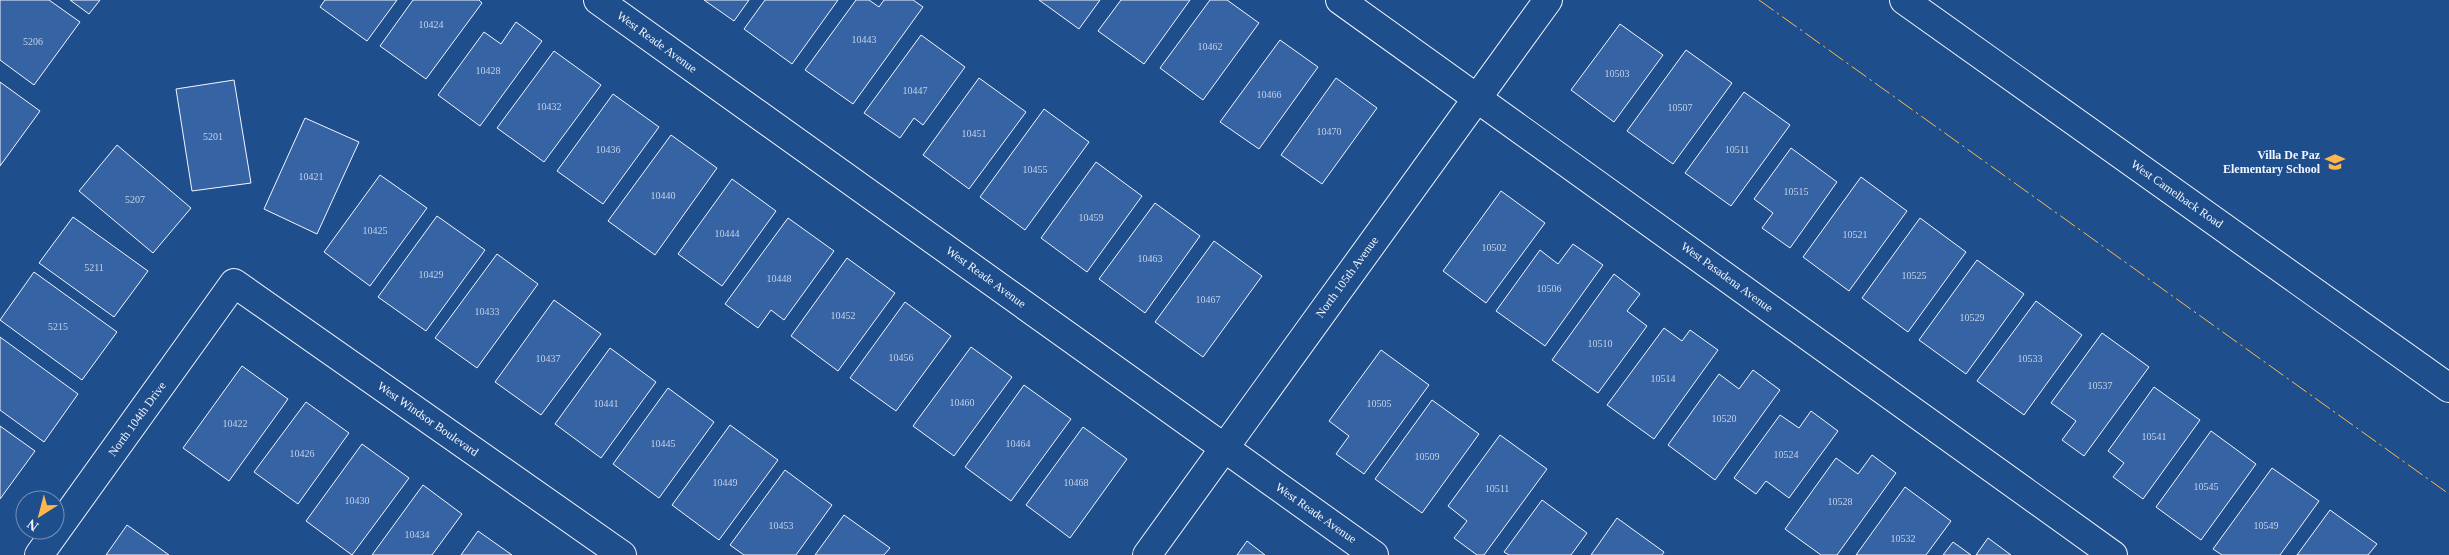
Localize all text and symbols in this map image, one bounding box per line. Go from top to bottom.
street label: West Reade Avenue [614,8,700,76]
house number: 10424 [419,19,444,30]
house number: 10443 [852,34,877,45]
house number: 5206 [23,36,43,47]
house number: 10462 [1198,41,1223,52]
house number: 10428 [476,65,501,76]
house number: 10503 [1605,68,1630,79]
house number: 10447 [903,85,928,96]
house number: 10466 [1257,89,1282,100]
house number: 10432 [537,101,562,112]
house number: 10507 [1668,102,1693,113]
house number: 10470 [1317,126,1342,137]
house number: 10451 [962,128,987,139]
house number: 5201 [203,131,223,142]
house number: 10436 [596,144,621,155]
house number: 10511 [1725,144,1749,155]
place label: Villa De Paz Elementary School [2223,148,2321,176]
school or university icon: Villa De Paz Elementary School [2324,151,2346,173]
street label: West Camelback Road [2128,157,2226,231]
house number: 10455 [1023,164,1048,175]
house number: 10421 [299,171,324,182]
house number: 10515 [1784,186,1809,197]
house number: 10440 [651,190,676,201]
house number: 5207 [125,194,145,205]
house number: 10459 [1079,212,1104,223]
house number: 10425 [363,225,388,236]
house number: 10444 [715,228,740,239]
house number: 10521 [1843,229,1868,240]
street label: North 105th Avenue [1313,234,1381,320]
street label: West Pasadena Avenue [1678,239,1776,315]
house number: 10502 [1482,242,1507,253]
street label: West Reade Avenue [943,243,1029,311]
house number: 10463 [1138,253,1163,264]
house number: 5211 [84,262,104,273]
house number: 10429 [419,269,444,280]
house number: 10525 [1902,270,1927,281]
house number: 10448 [767,273,792,284]
house number: 10506 [1537,283,1562,294]
house number: 10467 [1196,294,1221,305]
house number: 10433 [475,306,500,317]
house number: 10452 [831,310,856,321]
house number: 10529 [1960,312,1985,323]
house number: 5215 [48,321,68,332]
house number: 10510 [1588,338,1613,349]
house number: 10456 [889,352,914,363]
house number: 10437 [536,353,561,364]
house number: 10533 [2018,353,2043,364]
house number: 10514 [1651,373,1676,384]
street label: North 104th Drive [105,379,169,459]
street label: West Windsor Boulevard [375,379,481,459]
house number: 10537 [2088,380,2113,391]
house number: 10460 [950,397,975,408]
house number: 10441 [594,398,619,409]
house number: 10505 [1367,398,1392,409]
house number: 10520 [1712,413,1737,424]
house number: 10422 [223,418,248,429]
house number: 10541 [2142,431,2167,442]
house number: 10445 [651,438,676,449]
house number: 10464 [1006,438,1031,449]
house number: 10426 [290,448,315,459]
house number: 10524 [1774,449,1799,460]
house number: 10509 [1415,451,1440,462]
house number: 10449 [713,477,738,488]
house number: 10468 [1064,477,1089,488]
street label: West Reade Avenue [1273,480,1359,546]
house number: 10545 [2194,481,2219,492]
house number: 10511 [1485,483,1509,494]
north arrow [15,490,65,540]
house number: 10430 [345,495,370,506]
house number: 10528 [1828,496,1853,507]
text: N [24,516,41,534]
house number: 10453 [769,520,794,531]
house number: 10549 [2254,520,2279,531]
house number: 10434 [405,529,430,540]
house number: 10532 [1891,533,1916,544]

